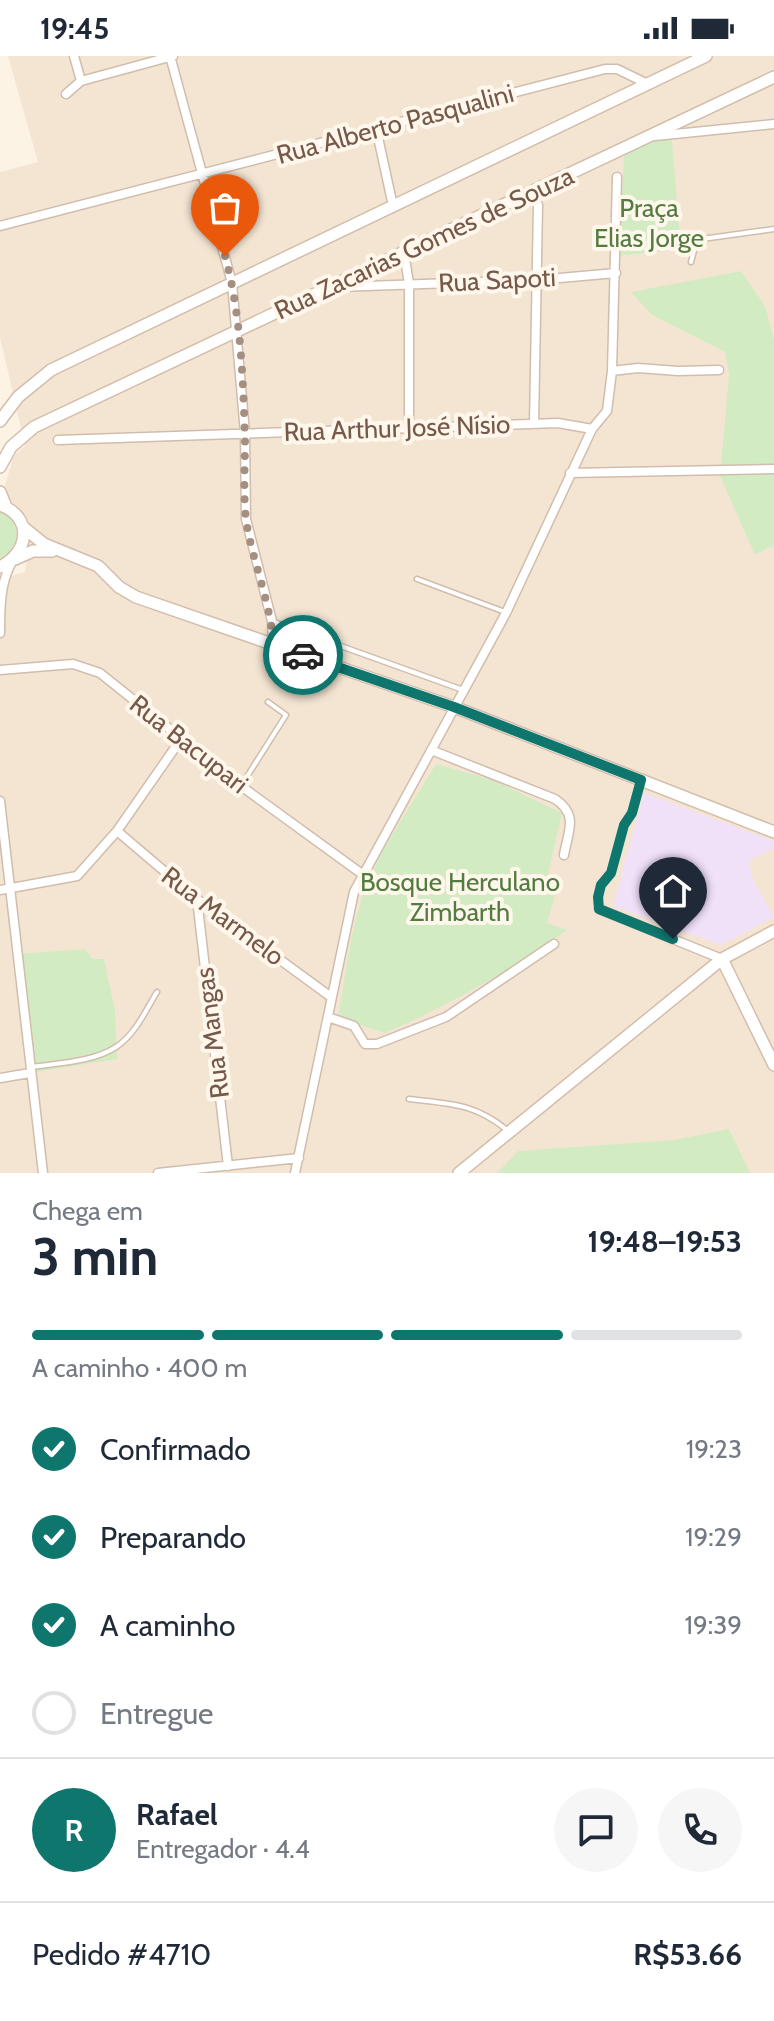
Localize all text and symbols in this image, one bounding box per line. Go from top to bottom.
text: 19:45 [40,10,109,47]
street label: Rua Alberto Pasqualini [273,77,517,171]
street label: Rua Zacarias Gomes de Souza [269,159,579,327]
pin [191,174,259,256]
icon: bag [203,186,247,230]
park label: Praça Elias Jorge [594,192,704,254]
street label: Rua Sapoti [437,261,557,299]
street label: Rua Arthur José Nísio [283,408,511,448]
courier [263,615,343,695]
icon: car [281,633,325,677]
street label: Rua Bacupari [123,688,255,800]
pin [639,857,707,939]
street label: Rua Marmelo [155,859,291,973]
park label: Bosque Herculano Zimbarth [360,866,560,928]
icon: home [651,869,695,913]
street label: Rua Mangas [188,966,236,1100]
text: Chega em [32,1195,143,1227]
text: 19:48–19:53 [588,1223,742,1260]
text: 3 min [32,1225,158,1288]
text: A caminho · 400 m [32,1352,247,1384]
icon: check [32,1427,76,1471]
text: Confirmado [100,1431,251,1468]
text: 19:23 [686,1433,742,1465]
icon: check [32,1515,76,1559]
text: Preparando [100,1519,246,1556]
text: 19:29 [685,1521,742,1553]
icon: check [32,1603,76,1647]
text: A caminho [100,1607,235,1644]
text: 19:39 [685,1609,742,1641]
text: Entregue [100,1695,213,1732]
button: chat [554,1788,638,1872]
button: phone [658,1788,742,1872]
text: Rafael [136,1796,218,1833]
text: R [65,1812,83,1849]
text: Entregador · 4.4 [136,1833,310,1865]
text: Pedido #4710 [32,1936,211,1973]
text: R$53.66 [633,1936,742,1973]

